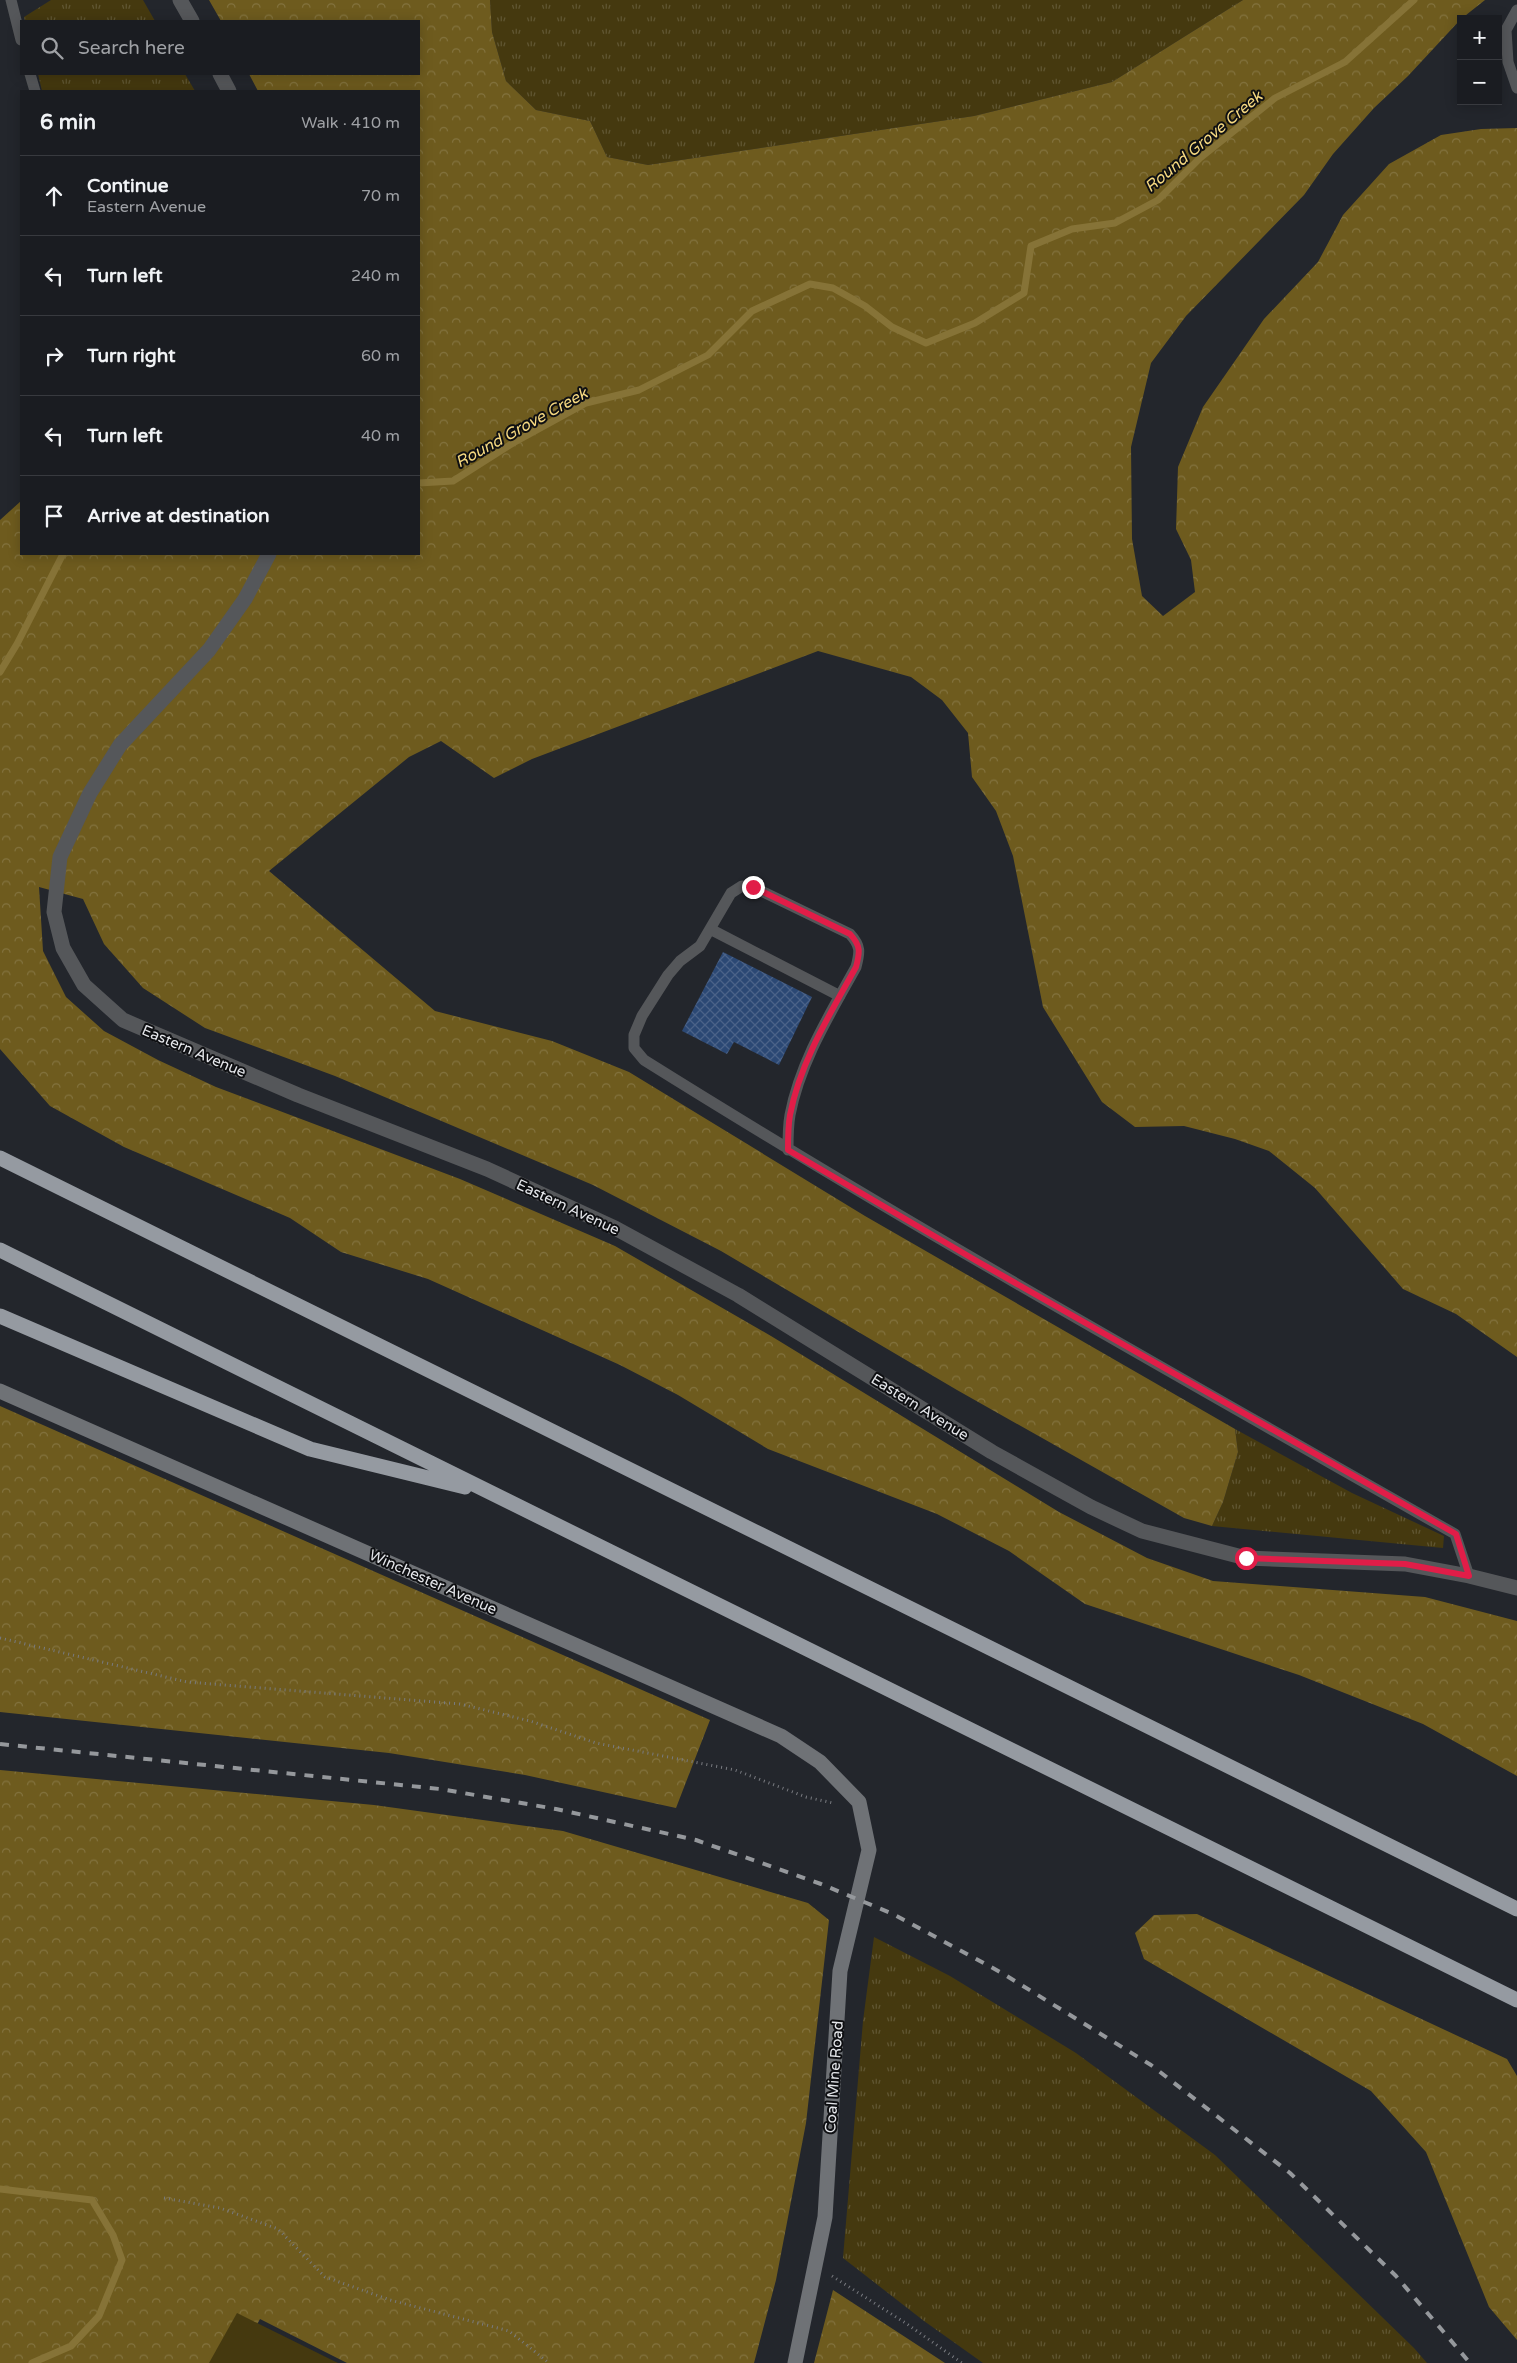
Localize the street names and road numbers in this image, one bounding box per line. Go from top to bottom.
street label: Eastern Avenue [139,1021,249,1081]
street label: Eastern Avenue [514,1175,622,1239]
street label: Eastern Avenue [868,1370,972,1444]
street label: Winchester Avenue [366,1546,500,1618]
street label: Coal Mine Road [821,2020,847,2134]

